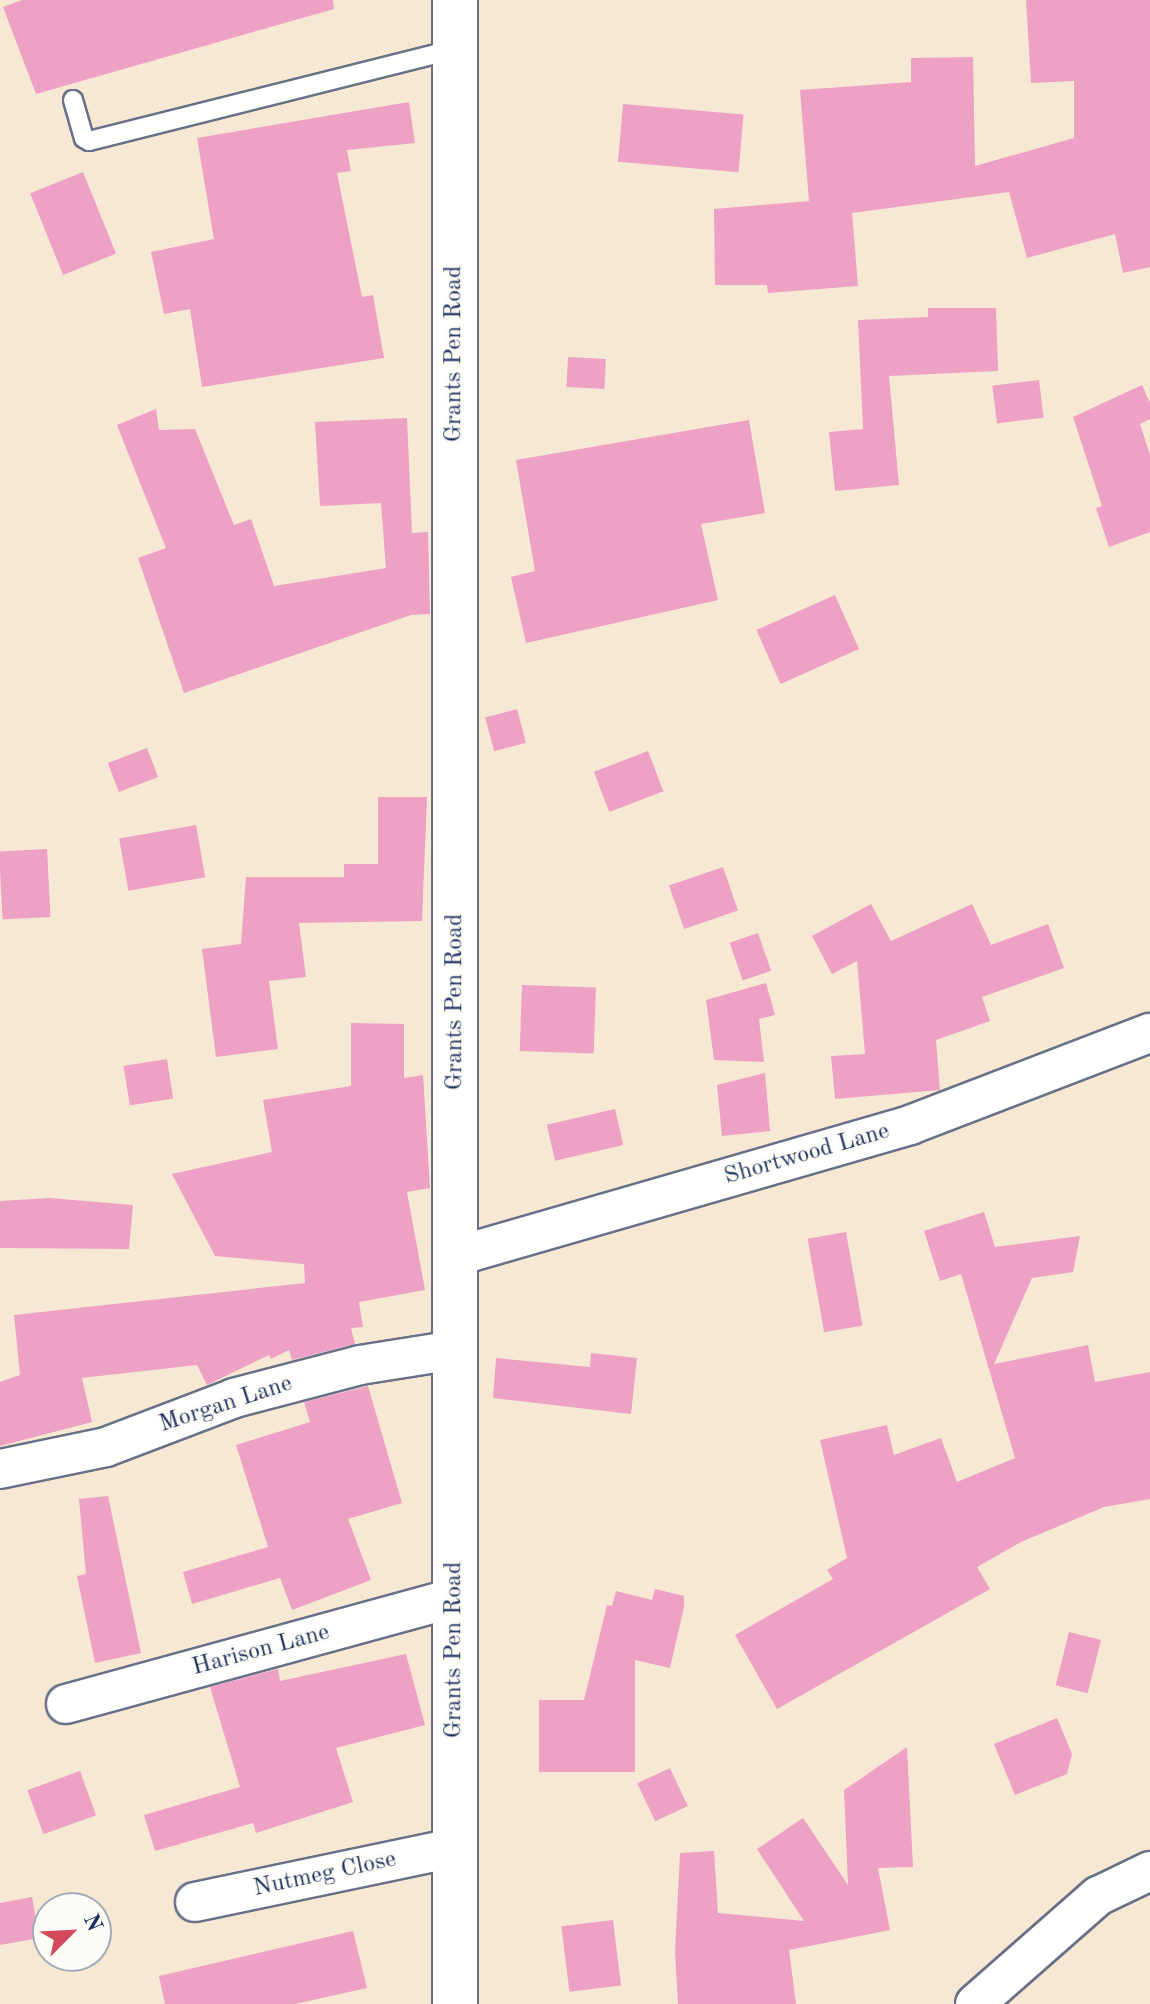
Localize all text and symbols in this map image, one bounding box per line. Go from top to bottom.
street label: Grants Pen Road [441,266,469,442]
street label: Grants Pen Road [442,914,470,1090]
street label: Shortwood Lane [721,1118,893,1192]
street label: Morgan Lane [156,1370,296,1440]
street label: Grants Pen Road [441,1562,469,1738]
street label: Harison Lane [189,1619,333,1683]
street label: Nutmeg Close [251,1846,399,1904]
north arrow [32,1892,112,1972]
text: N [79,1911,106,1935]

